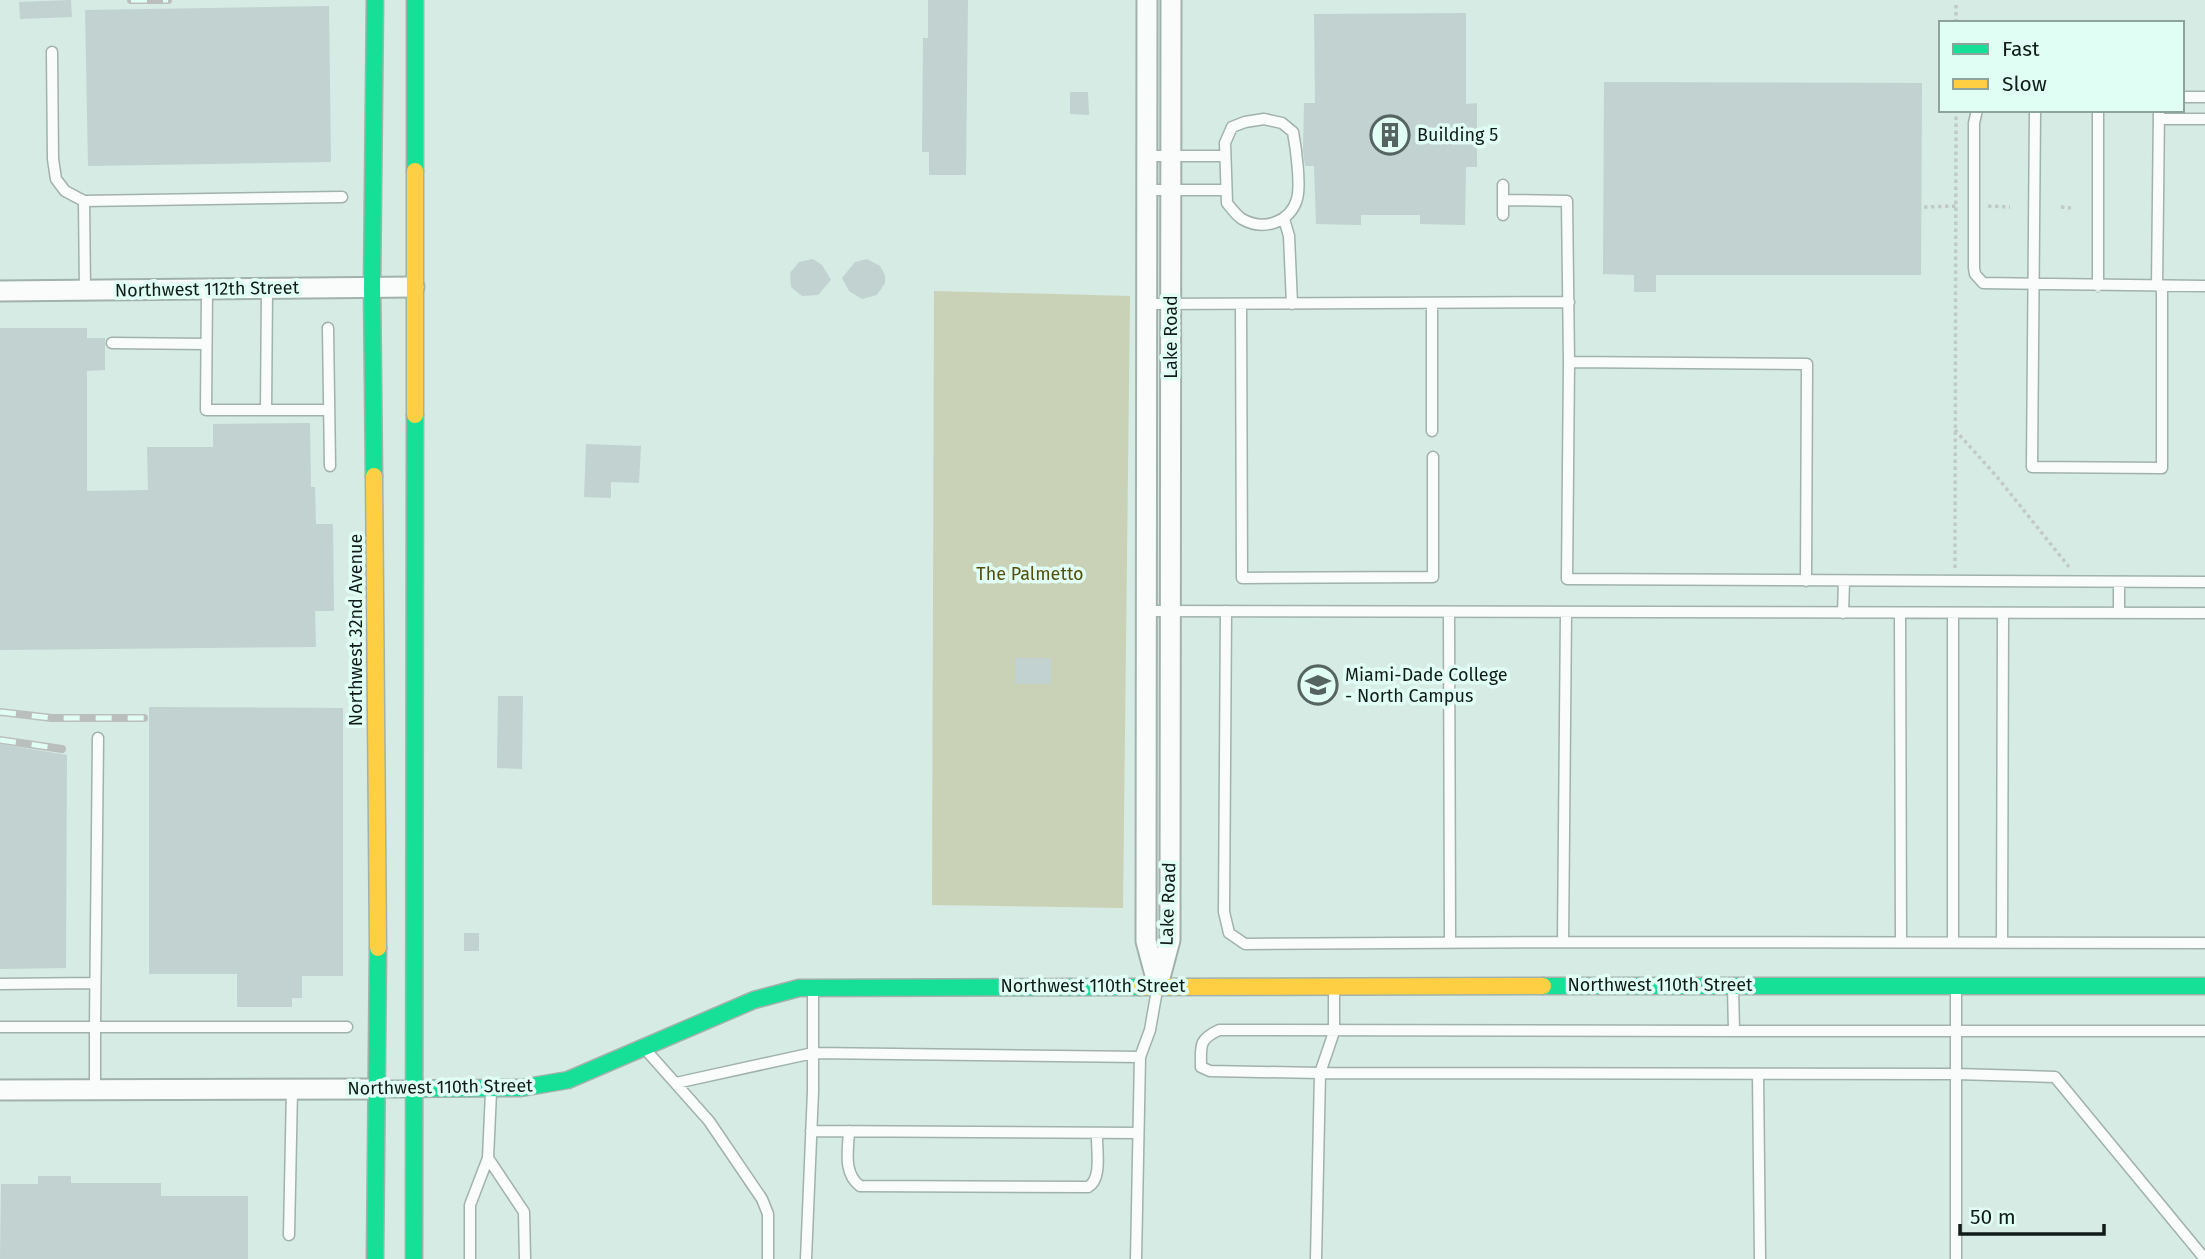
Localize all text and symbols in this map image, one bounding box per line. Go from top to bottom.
legend [1939,21,2184,112]
text: Fast [2002,36,2040,62]
text: Slow [2002,71,2047,97]
building icon: Building 5 [1369,114,1411,156]
place label: Building 5 [1417,124,1498,146]
street label: Northwest 112th Street [115,276,300,302]
street label: Lake Road [1160,295,1182,379]
street label: Northwest 32nd Avenue [345,534,367,726]
park label: The Palmetto [976,563,1084,585]
school or university icon: Miami-Dade College - North Campus [1297,664,1339,706]
place label: Miami-Dade College - North Campus [1345,664,1508,707]
street label: Lake Road [1156,862,1180,946]
street label: Northwest 110th Street [1567,974,1753,996]
street label: Northwest 110th Street [1000,975,1186,997]
street label: Northwest 110th Street [347,1074,533,1100]
scale bar [1960,1192,2104,1236]
text: 50 m [1970,1204,2016,1230]

